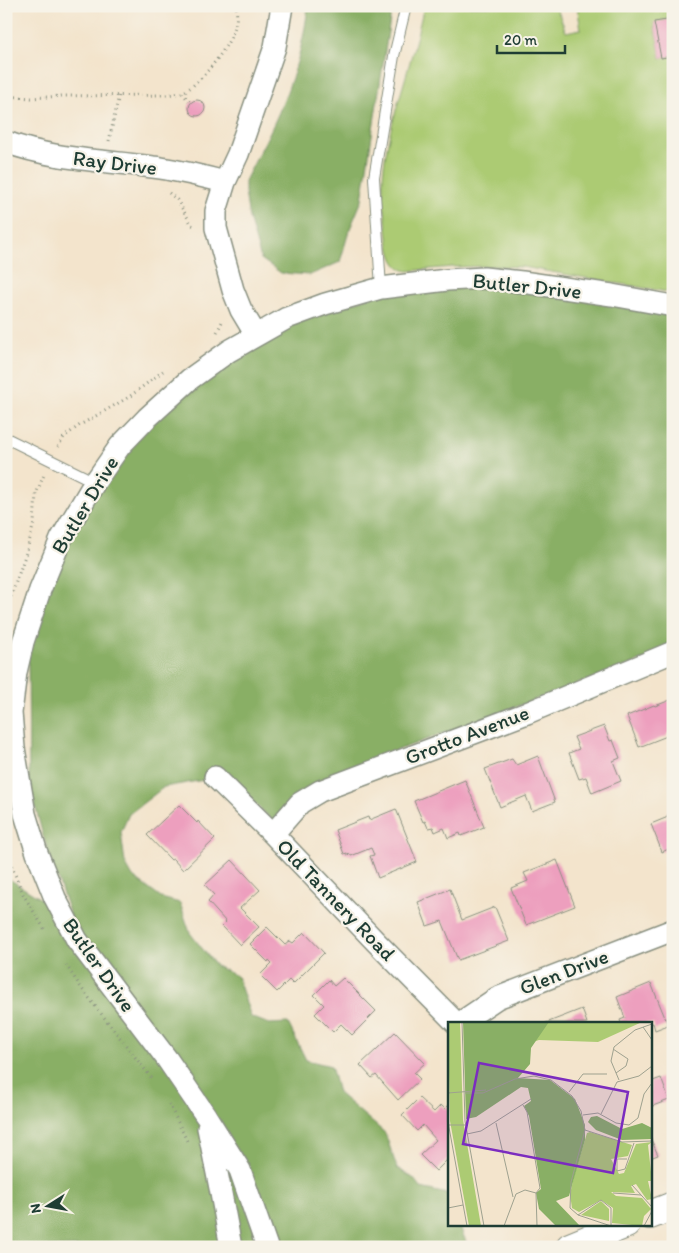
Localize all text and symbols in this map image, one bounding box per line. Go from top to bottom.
scale bar [497,22,564,54]
text: 20 m [504,31,538,49]
street label: Ray Drive [72,145,158,180]
street label: Butler Drive [471,267,583,304]
street label: Butler Drive [46,451,123,558]
street label: Grotto Avenue [401,699,532,770]
street label: Old Tannery Road [272,833,401,966]
street label: Butler Drive [58,913,141,1017]
street label: Glen Drive [516,943,612,1000]
inset map [448,1022,652,1226]
north arrow [22,1180,72,1230]
text: N [26,1202,45,1215]

